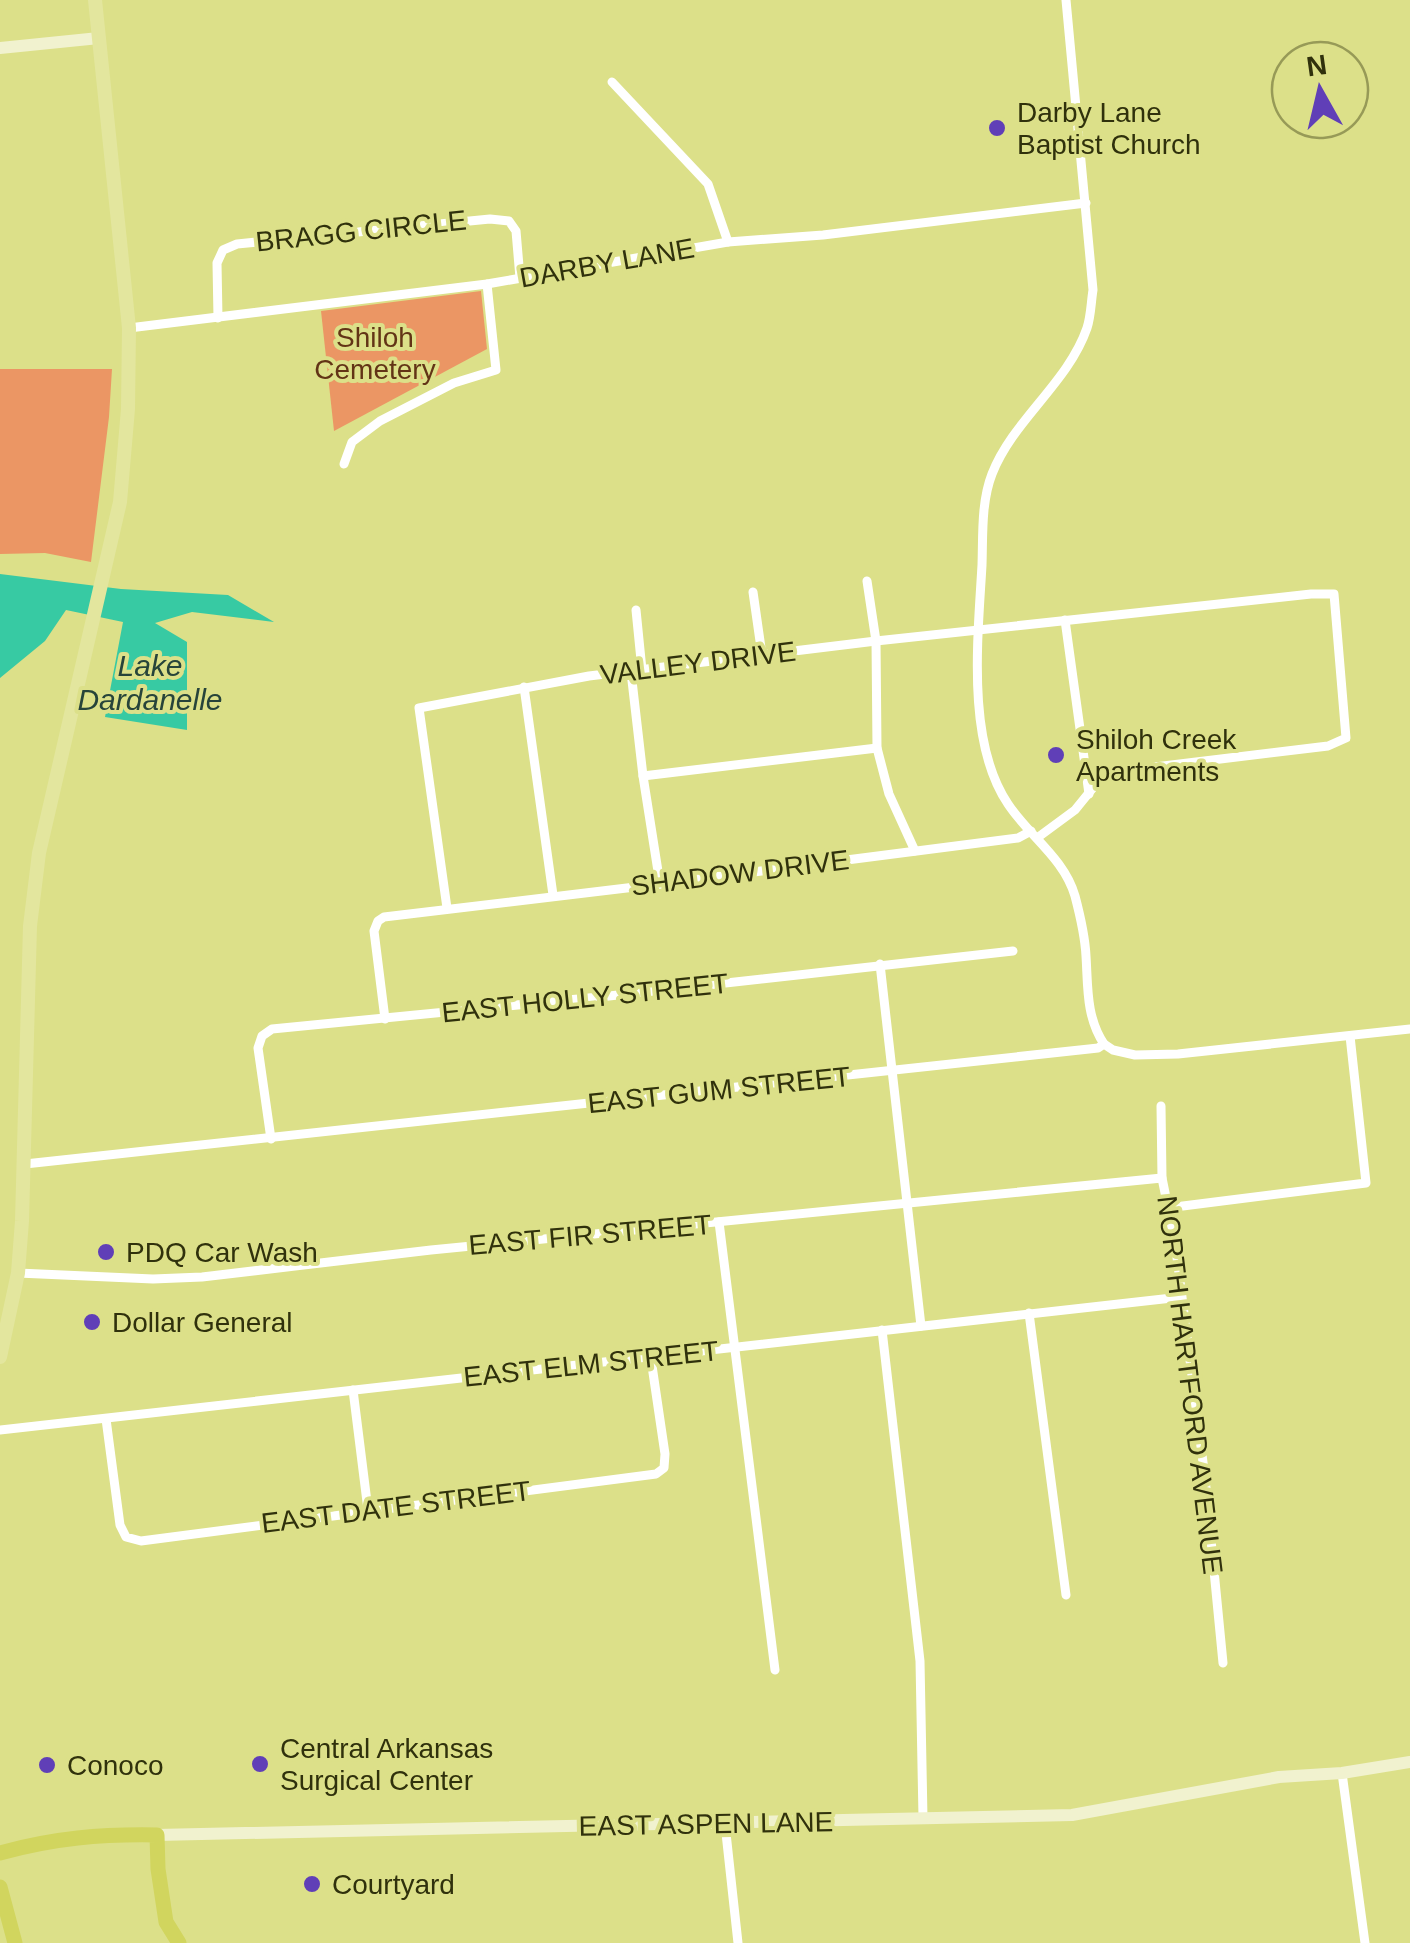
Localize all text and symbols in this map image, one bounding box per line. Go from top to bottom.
north arrow [1270,40,1370,140]
text: N [1304,49,1329,82]
place label: Darby Lane Baptist Church [1017,97,1201,160]
marker: Darby Lane Baptist Church [986,117,1008,139]
street label: BRAGG CIRCLE [254,205,468,257]
street label: DARBY LANE [517,232,697,294]
park label: Shiloh Cemetery [314,322,436,385]
street label: VALLEY DRIVE [599,636,797,690]
water label: Lake Dardanelle [77,649,223,716]
place label: Shiloh Creek Apartments [1076,724,1237,787]
marker: Shiloh Creek Apartments [1045,744,1067,766]
street label: SHADOW DRIVE [629,844,851,902]
street label: EAST HOLLY STREET [440,968,730,1028]
street label: EAST GUM STREET [586,1061,852,1119]
street label: NORTH HARTFORD AVENUE [1151,1194,1229,1576]
street label: EAST FIR STREET [467,1209,713,1261]
place label: PDQ Car Wash [126,1237,318,1268]
marker: PDQ Car Wash [95,1241,117,1263]
place label: Dollar General [112,1307,293,1338]
marker: Dollar General [81,1311,103,1333]
street label: EAST ELM STREET [462,1335,720,1393]
street label: EAST DATE STREET [259,1475,533,1539]
place label: Central Arkansas Surgical Center [280,1733,493,1796]
place label: Conoco [67,1750,164,1781]
marker: Central Arkansas Surgical Center [249,1753,271,1775]
marker: Conoco [36,1754,58,1776]
street label: EAST ASPEN LANE [578,1806,834,1842]
place label: Courtyard [332,1869,455,1900]
marker: Courtyard [301,1873,323,1895]

